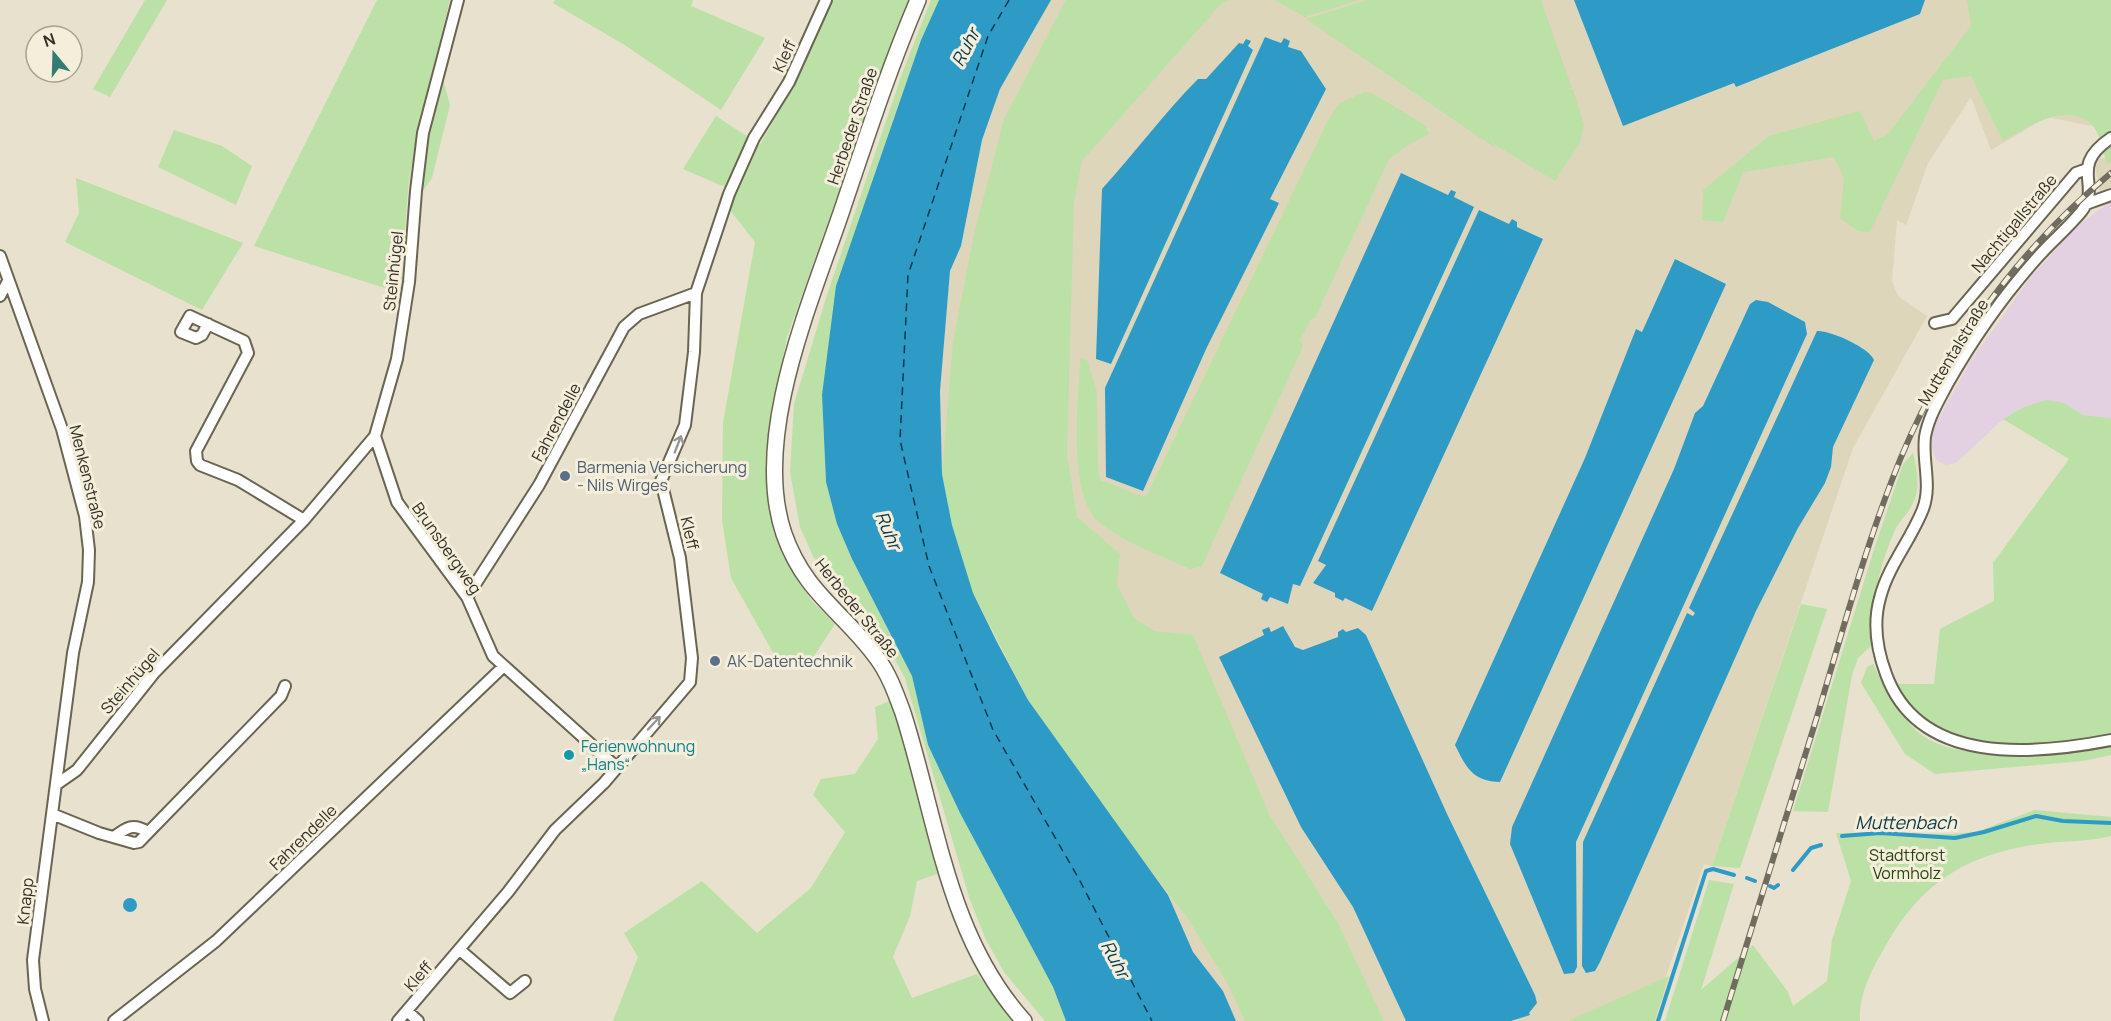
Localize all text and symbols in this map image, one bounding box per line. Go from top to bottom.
water label: Ruhr [945,22,986,70]
north arrow [24,24,84,84]
text: N [40,28,58,52]
street label: Kleff [767,36,801,76]
street label: Herbeder Straße [822,65,882,187]
street label: Nachtigallstraße [1966,169,2062,277]
street label: Steinhügel [378,230,408,312]
street label: Muttentalstraße [1913,295,1993,409]
street label: Fahrendelle [526,379,586,465]
street label: Menkenstraße [64,423,112,531]
one-way arrow [673,435,684,454]
place label: Barmenia Versicherung - Nils Wirges [577,456,747,496]
marker: Barmenia Versicherung - Nils Wirges [558,469,572,483]
street label: Brunsbergweg [407,498,487,598]
water label: Ruhr [870,507,909,555]
street label: Kleff [676,514,705,552]
street label: Herbeder Straße [810,554,904,662]
street label: Steinhügel [95,644,165,718]
place label: AK-Datentechnik [727,650,854,672]
marker: AK-Datentechnik [708,654,722,668]
one-way arrow [647,715,661,730]
place label: Ferienwohnung „Hans“ [581,735,695,775]
marker: Ferienwohnung „Hans“ [562,748,576,762]
street label: Fahrendelle [264,799,342,875]
water label: Muttenbach [1855,810,1958,834]
park label: Stadtforst Vormholz [1869,844,1945,884]
street label: Knapp [12,877,38,925]
water label: Ruhr [1096,936,1137,984]
street label: Kleff [399,956,437,996]

